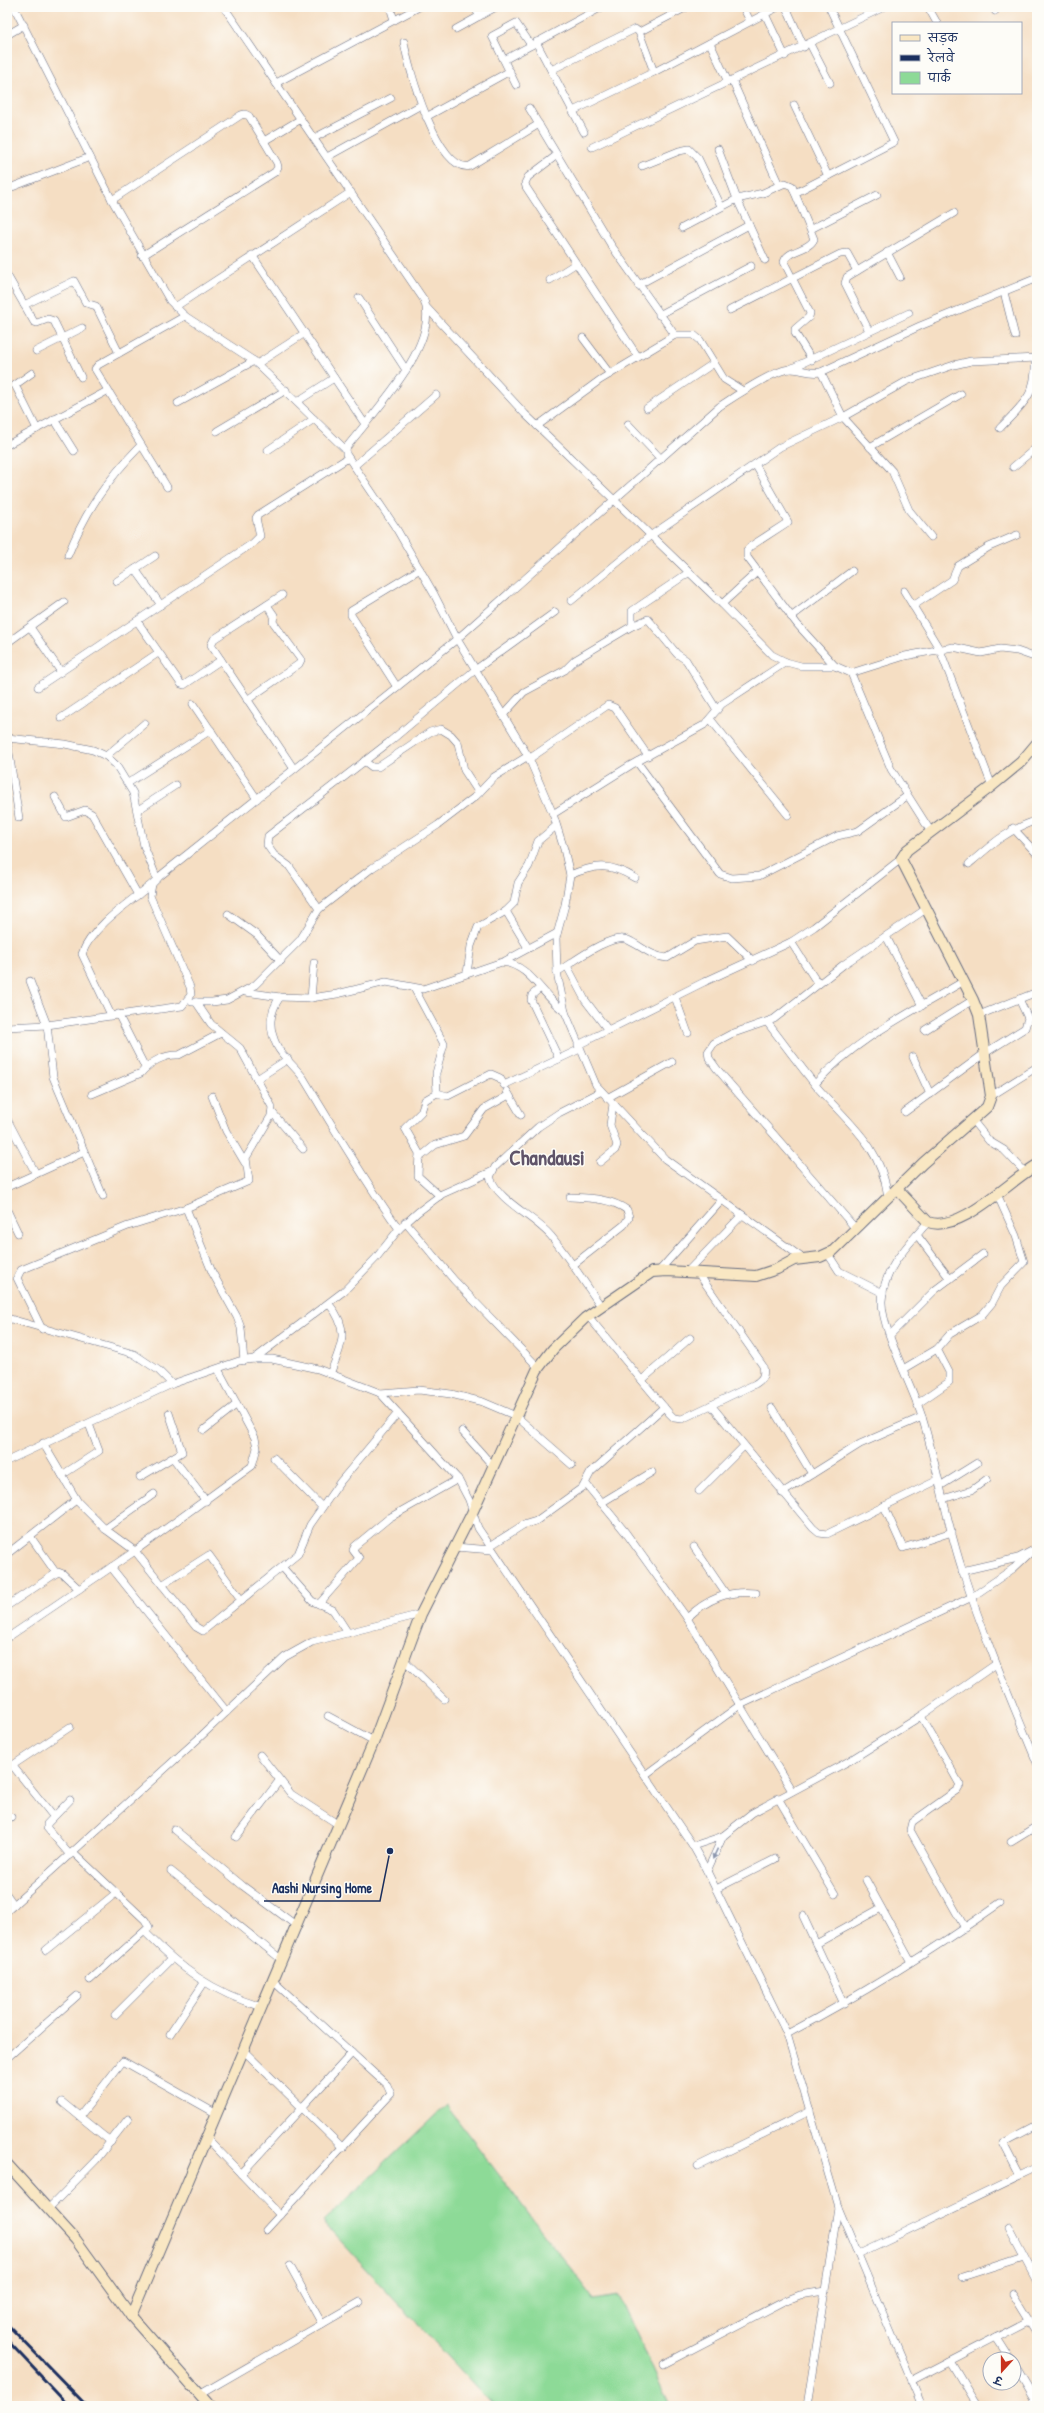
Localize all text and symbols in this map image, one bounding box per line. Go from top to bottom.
legend [892,22,1022,94]
text: सड़क [927,29,959,46]
text: रेलवे [926,47,955,66]
text: पार्क [927,68,952,86]
district label: Chandausi [509,1143,585,1172]
one-way arrow [712,1848,718,1859]
callout: Aashi Nursing Home [264,1875,380,1901]
text: Aashi Nursing Home [272,1878,372,1899]
north arrow [982,2351,1022,2391]
text: उ [991,2372,1005,2389]

